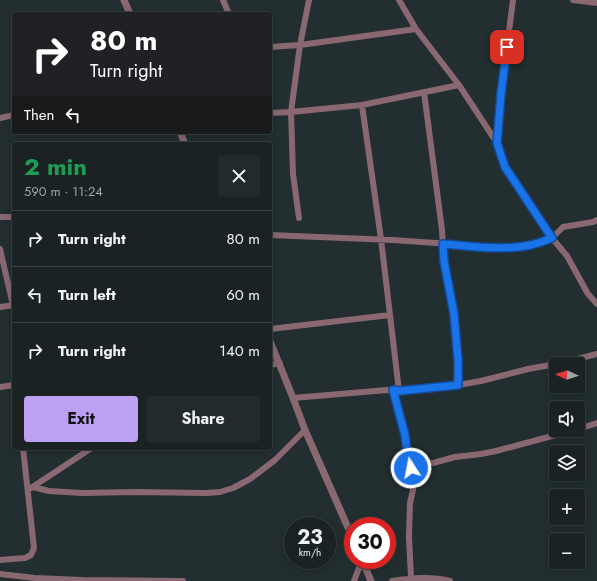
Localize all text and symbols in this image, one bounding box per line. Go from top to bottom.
text: 80 m [90,20,157,61]
icon: right [24,28,76,80]
pin [490,30,524,64]
icon: arrive [496,36,518,58]
text: Turn right [90,58,162,84]
text: Then [24,104,54,126]
icon: left [62,104,84,126]
text: 2 min [24,149,87,184]
button: close [218,155,260,197]
text: 590 m · 11:24 [24,182,103,201]
icon: right [24,228,46,250]
text: Turn right [58,228,126,250]
text: 80 m [227,228,260,250]
icon: left [24,284,46,306]
text: Turn left [58,284,116,306]
text: 60 m [226,284,260,306]
icon: right [24,340,46,362]
text: Turn right [58,340,126,362]
text: 140 m [219,340,260,362]
north arrow [549,357,585,393]
map controls [549,357,585,569]
button: Exit [24,396,138,442]
button: Share [146,396,260,442]
button: sound [549,401,585,437]
button: layers [549,445,585,481]
position arrow [390,447,432,489]
button: + [549,489,585,525]
speed limit sign: 30 [344,517,396,569]
text: 23 [297,523,323,552]
button: − [549,533,585,569]
text: km/h [299,545,321,560]

